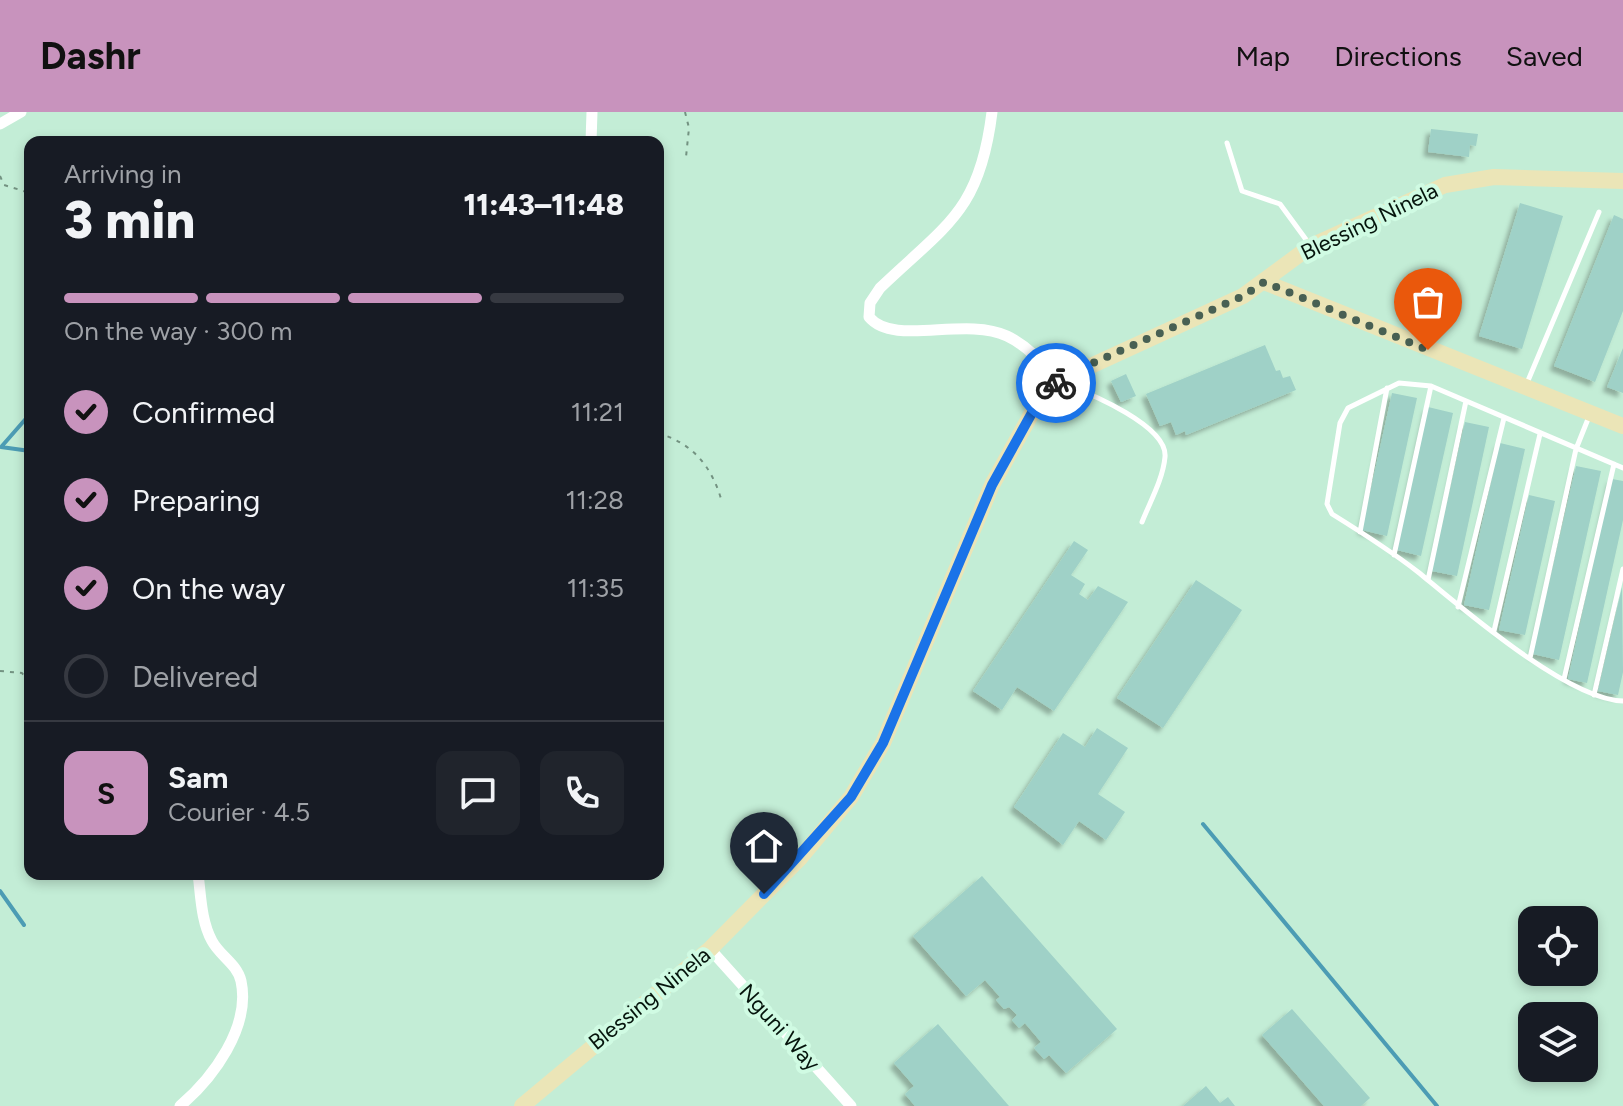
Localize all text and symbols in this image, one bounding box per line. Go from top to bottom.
text: Dashr [40,33,141,79]
text: Map [1236,39,1290,73]
text: Directions [1334,39,1462,73]
text: Saved [1506,39,1583,73]
text: Arriving in [64,158,182,190]
street label: Blessing Ninela [1296,177,1442,266]
text: 11:43–11:48 [463,186,624,223]
text: 3 min [64,189,195,251]
pin [1394,268,1462,350]
icon: bag [1406,280,1450,324]
text: On the way · 300 m [64,315,292,347]
courier [1016,343,1096,423]
icon: bike [1034,361,1078,405]
icon: check [64,390,108,434]
text: Confirmed [132,394,275,431]
text: 11:21 [571,396,624,428]
icon: check [64,478,108,522]
text: Preparing [132,482,260,519]
text: 11:28 [565,484,624,516]
icon: check [64,566,108,610]
text: On the way [132,570,285,607]
text: 11:35 [567,572,624,604]
text: Delivered [132,658,258,695]
button: chat [436,751,520,835]
button: phone [540,751,624,835]
text: Sam [168,759,228,796]
text: S [97,775,115,812]
text: Courier · 4.5 [168,796,310,828]
pin [730,812,798,894]
icon: home [742,824,786,868]
map controls [1518,906,1598,1082]
button: locate [1518,906,1598,986]
street label: Blessing Ninela [583,941,716,1056]
street label: Nguni Way [733,978,826,1077]
button: layers [1518,1002,1598,1082]

